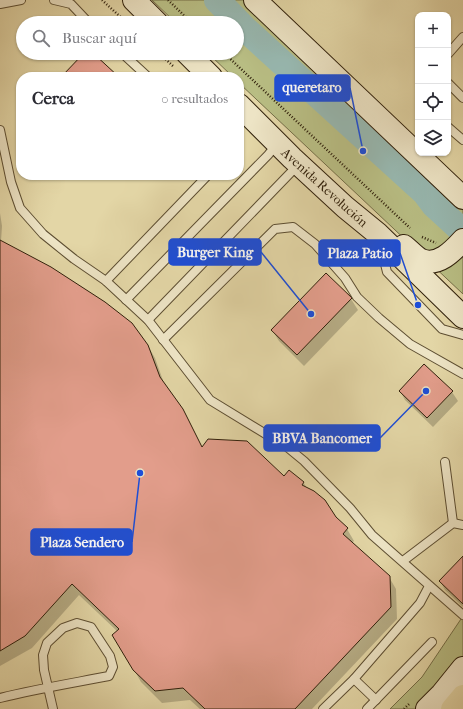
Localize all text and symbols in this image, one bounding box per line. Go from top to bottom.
map controls [415,12,451,156]
button: + [415,12,451,48]
search box [16,16,244,60]
icon: search [30,27,52,49]
text: Buscar aquí [62,29,137,47]
button: − [415,48,451,84]
callout: queretaro [275,75,350,101]
text: queretaro [282,79,342,96]
button: locate [415,84,451,120]
text: Cerca [32,88,74,108]
text: 0 resultados [161,91,228,106]
button: layers [415,120,451,156]
street label: Avenida Revolución [278,144,371,230]
callout: Burger King [169,239,261,265]
callout: Plaza Patio [319,240,400,266]
text: Burger King [177,244,254,261]
text: Plaza Patio [327,245,393,262]
callout: BBVA Bancomer [264,425,380,451]
text: BBVA Bancomer [272,430,373,447]
callout: Plaza Sendero [31,529,132,555]
text: Plaza Sendero [40,534,124,551]

